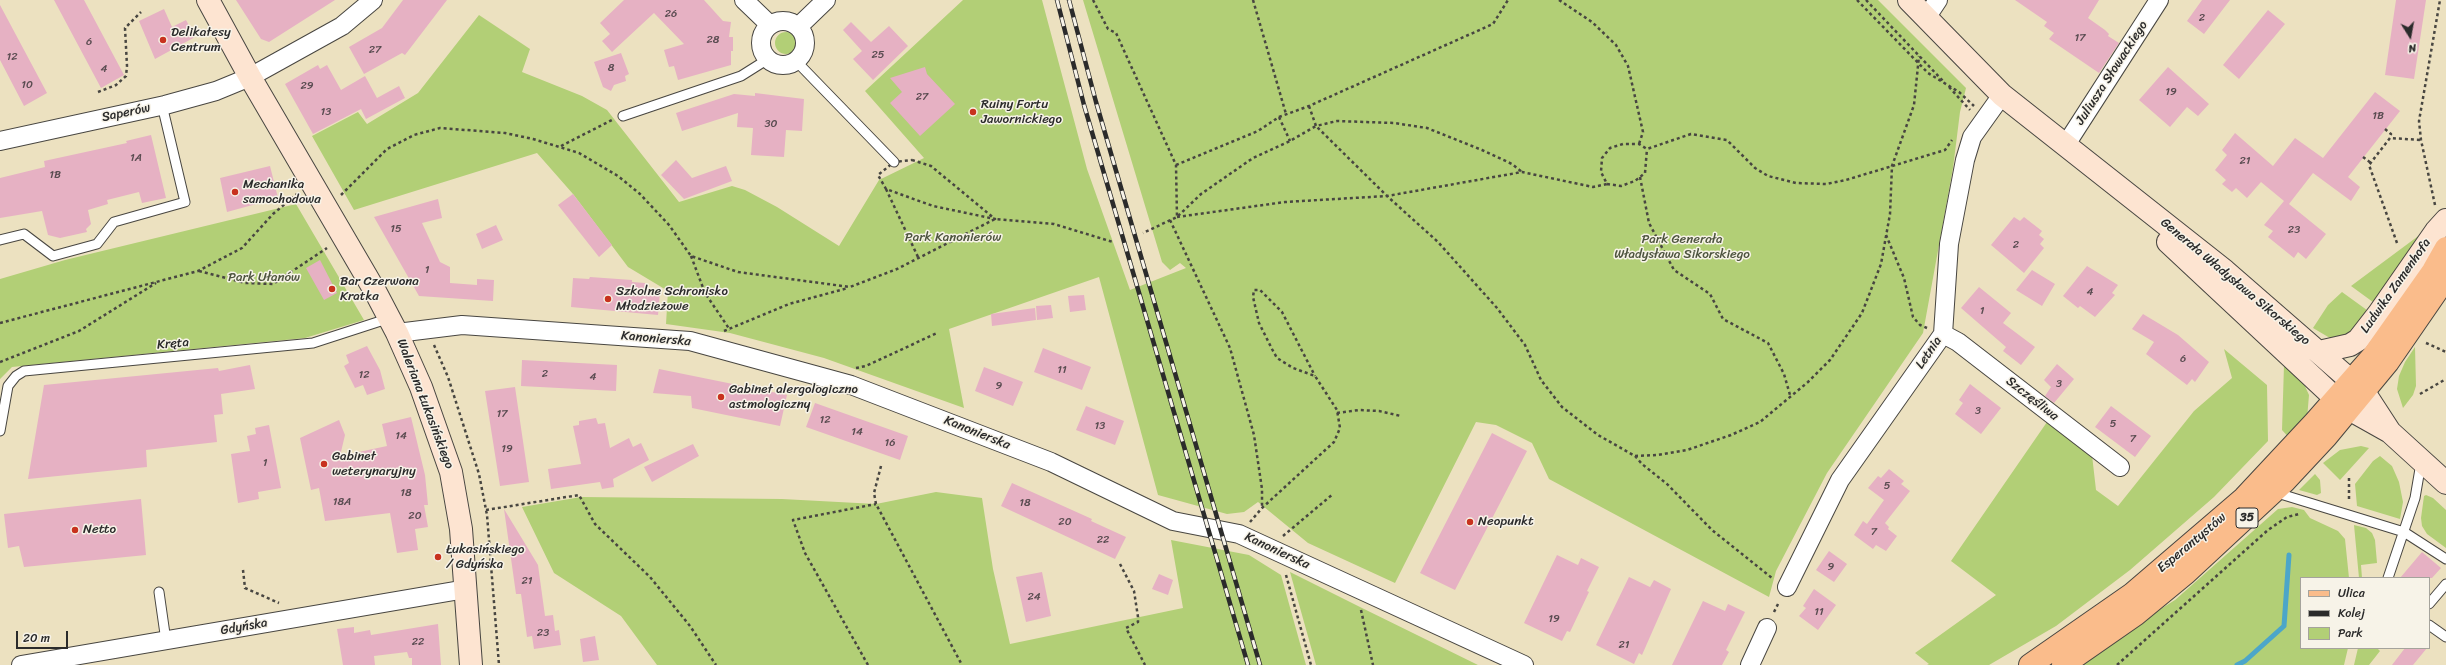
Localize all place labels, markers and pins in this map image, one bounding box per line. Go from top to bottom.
place label: Delikatesy Centrum [171,25,231,56]
marker: Delikatesy Centrum [158,35,168,45]
place label: Ruiny Fortu Jawornickiego [981,97,1062,128]
marker: Ruiny Fortu Jawornickiego [968,107,978,117]
place label: Mechanika samochodowa [243,177,321,208]
marker: Mechanika samochodowa [230,187,240,197]
place label: Bar Czerwona Kratka [340,274,419,305]
marker: Bar Czerwona Kratka [327,284,337,294]
place label: Szkolne Schronisko Młodzieżowe [616,284,728,315]
marker: Szkolne Schronisko Młodzieżowe [603,294,613,304]
place label: Gabinet alergologiczno astmologiczny [729,382,858,413]
marker: Gabinet alergologiczno astmologiczny [716,392,726,402]
place label: Gabinet weterynaryjny [332,449,416,480]
marker: Gabinet weterynaryjny [319,459,329,469]
place label: Neopunkt [1478,514,1534,530]
marker: Neopunkt [1465,517,1475,527]
place label: Netto [83,522,116,538]
marker: Netto [70,525,80,535]
place label: Łukasińskiego / Gdyńska [446,542,524,573]
marker: Łukasińskiego / Gdyńska [433,552,443,562]

